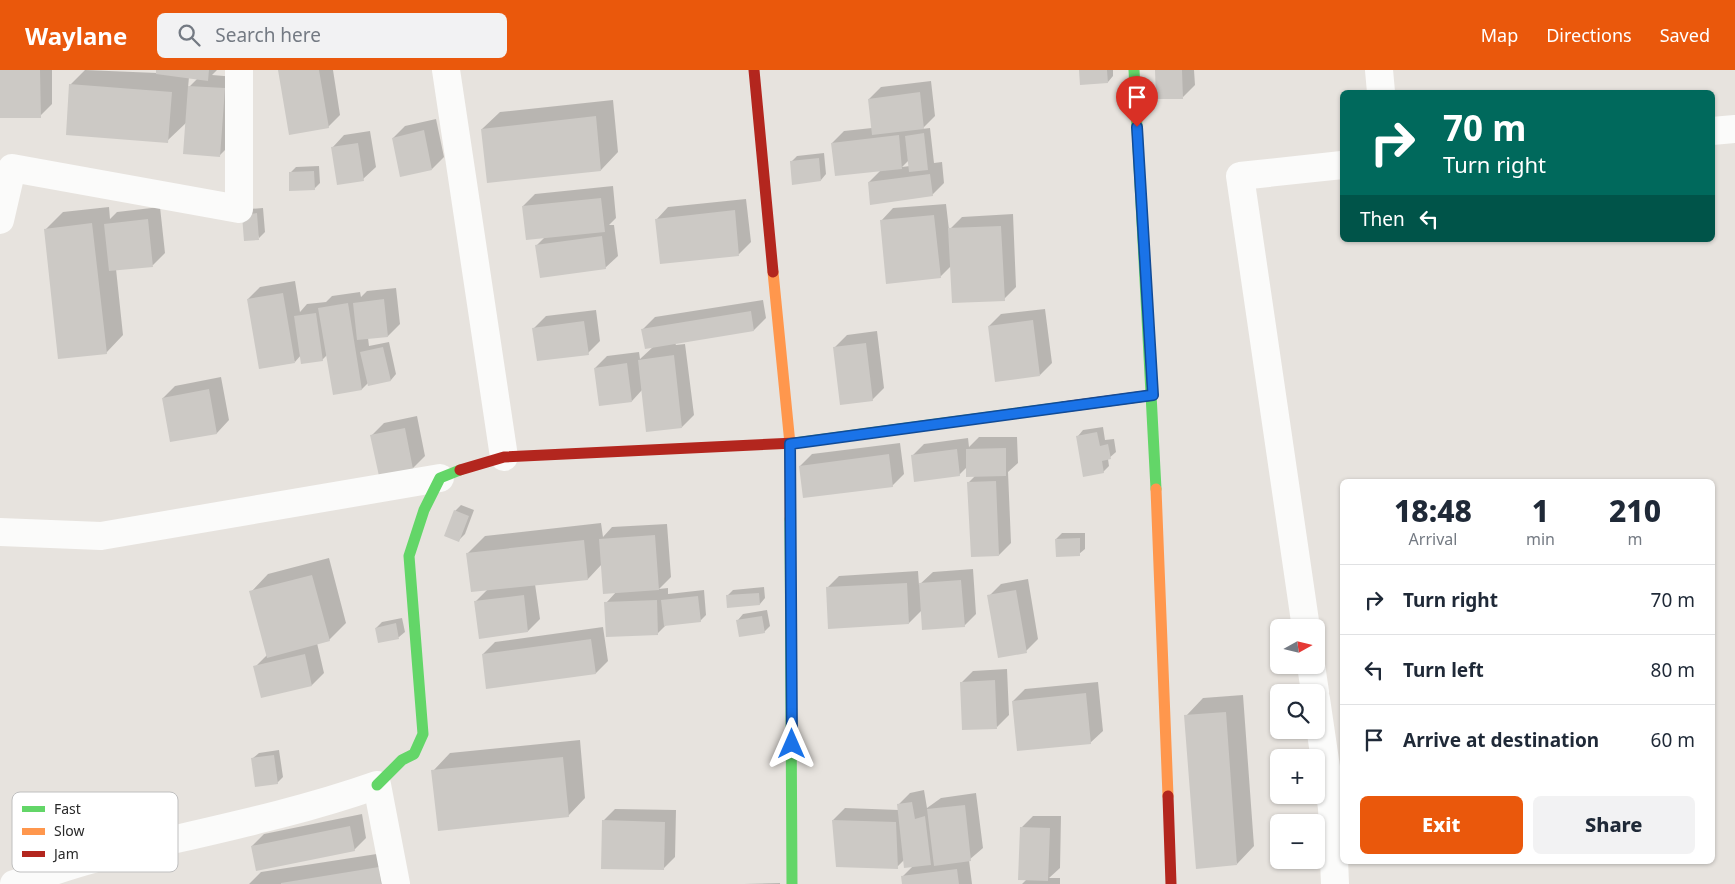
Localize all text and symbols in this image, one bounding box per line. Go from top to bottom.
search box [157,13,507,58]
text: Waylane [25,19,127,52]
icon: search [175,21,203,49]
text: Search here [215,22,321,48]
text: Map [1481,23,1518,47]
text: Directions [1546,23,1632,47]
text: Saved [1660,23,1710,47]
pin [1116,76,1158,127]
icon: arrive [1123,83,1151,111]
text: 70 m [1443,104,1526,151]
icon: right [1360,110,1425,175]
text: Turn right [1443,149,1546,179]
icon: left [1415,205,1443,233]
text: Then [1360,206,1405,232]
text: 18:48 [1394,490,1472,531]
text: 1 [1532,490,1549,531]
text: 210 [1609,490,1661,531]
text: Arrival [1409,528,1457,550]
text: min [1526,528,1555,550]
text: m [1627,528,1642,550]
icon: right [1360,586,1388,614]
text: Turn right [1403,587,1498,613]
text: 70 m [1651,587,1695,613]
north arrow [1270,619,1325,674]
map controls [1270,619,1325,869]
icon: left [1360,656,1388,684]
text: Turn left [1403,657,1484,683]
text: 80 m [1651,657,1695,683]
button: search [1270,684,1325,739]
position arrow [765,717,817,769]
icon: arrive [1360,726,1388,754]
text: Arrive at destination [1403,727,1599,753]
text: 60 m [1651,727,1695,753]
button: + [1270,749,1325,804]
legend [12,792,178,872]
button: Exit [1360,796,1523,854]
button: Share [1533,796,1695,854]
text: Fast [54,799,81,818]
button: − [1270,814,1325,869]
text: Slow [54,821,85,840]
text: Jam [52,844,79,863]

